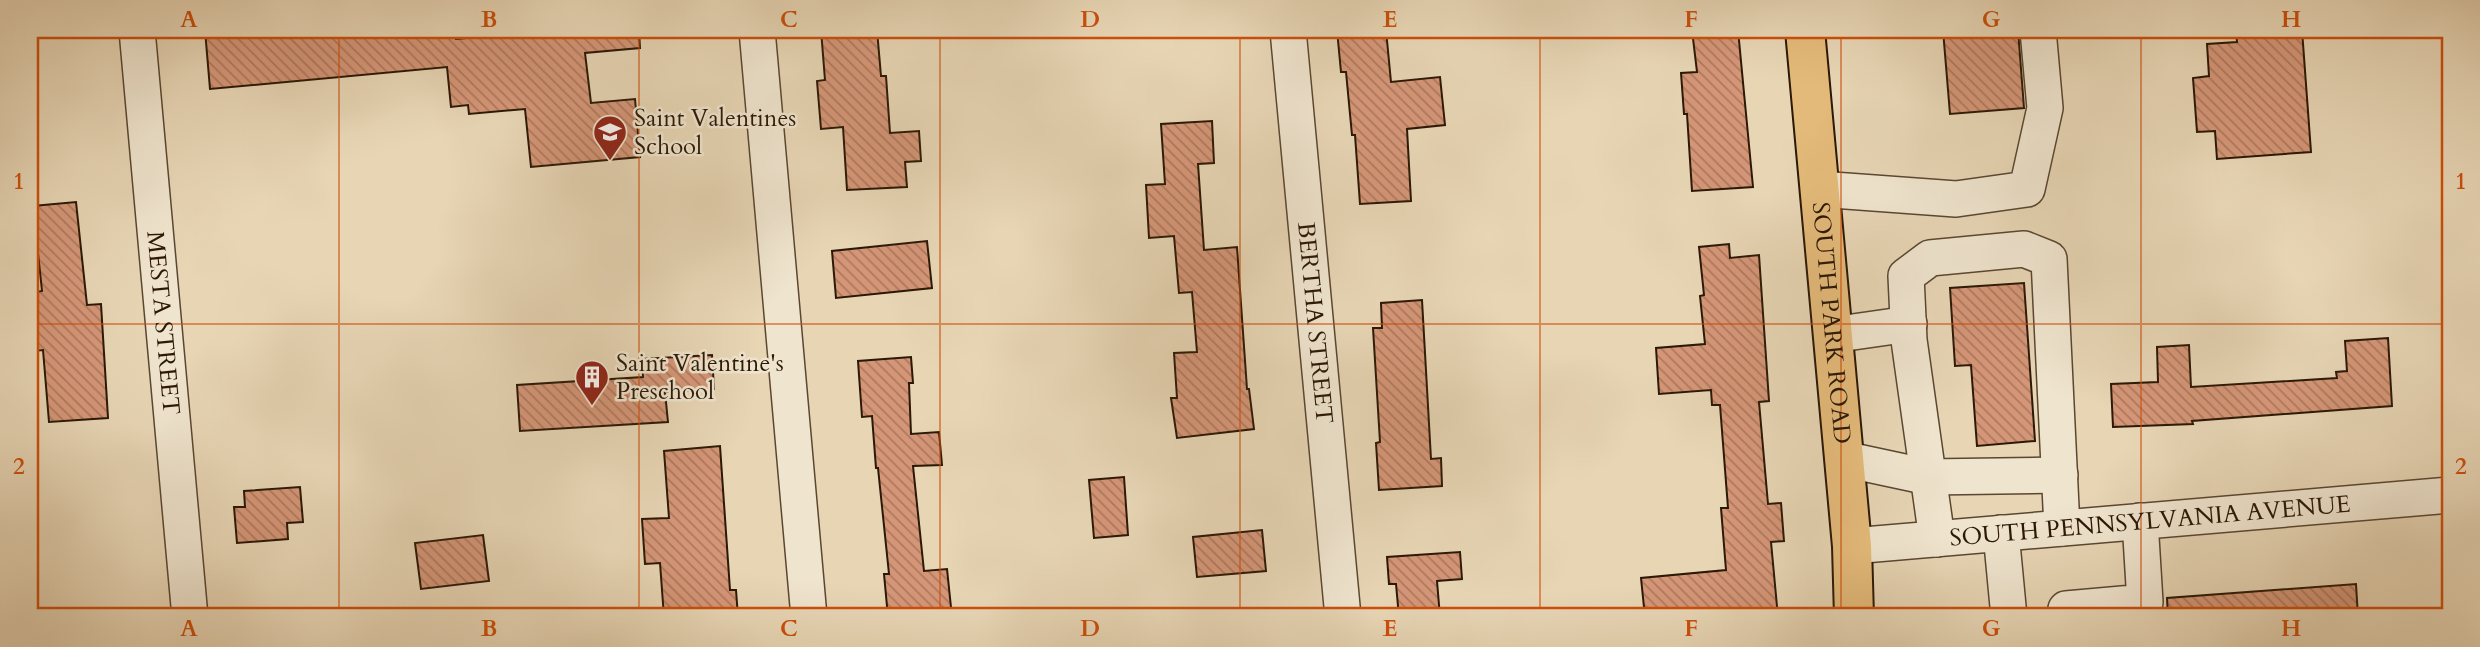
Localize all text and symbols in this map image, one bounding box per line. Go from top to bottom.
text: A [180,4,198,35]
text: B [481,4,497,35]
text: C [780,4,798,35]
text: D [1080,4,1100,35]
text: E [1383,4,1397,35]
text: F [1684,4,1698,35]
text: G [1982,4,2001,35]
text: H [2281,4,2301,35]
place label: Saint Valentines School [634,102,796,163]
school or university icon: Saint Valentines School [591,113,629,162]
text: 1 [13,166,25,197]
text: 1 [2455,166,2467,197]
street label: SOUTH PARK ROAD [1804,200,1859,445]
street label: BERTHA STREET [1289,220,1341,425]
street label: MESTA STREET [138,230,188,416]
place label: Saint Valentine's Preschool [616,347,784,408]
building icon: Saint Valentine's Preschool [573,358,611,407]
text: 2 [13,451,25,482]
text: 2 [2455,451,2467,482]
street label: SOUTH PENNSYLVANIA AVENUE [1948,488,2352,555]
text: A [180,613,198,644]
text: B [481,613,497,644]
text: C [780,613,798,644]
text: D [1080,613,1100,644]
text: E [1383,613,1397,644]
text: F [1684,613,1698,644]
text: G [1982,613,2001,644]
text: H [2281,613,2301,644]

